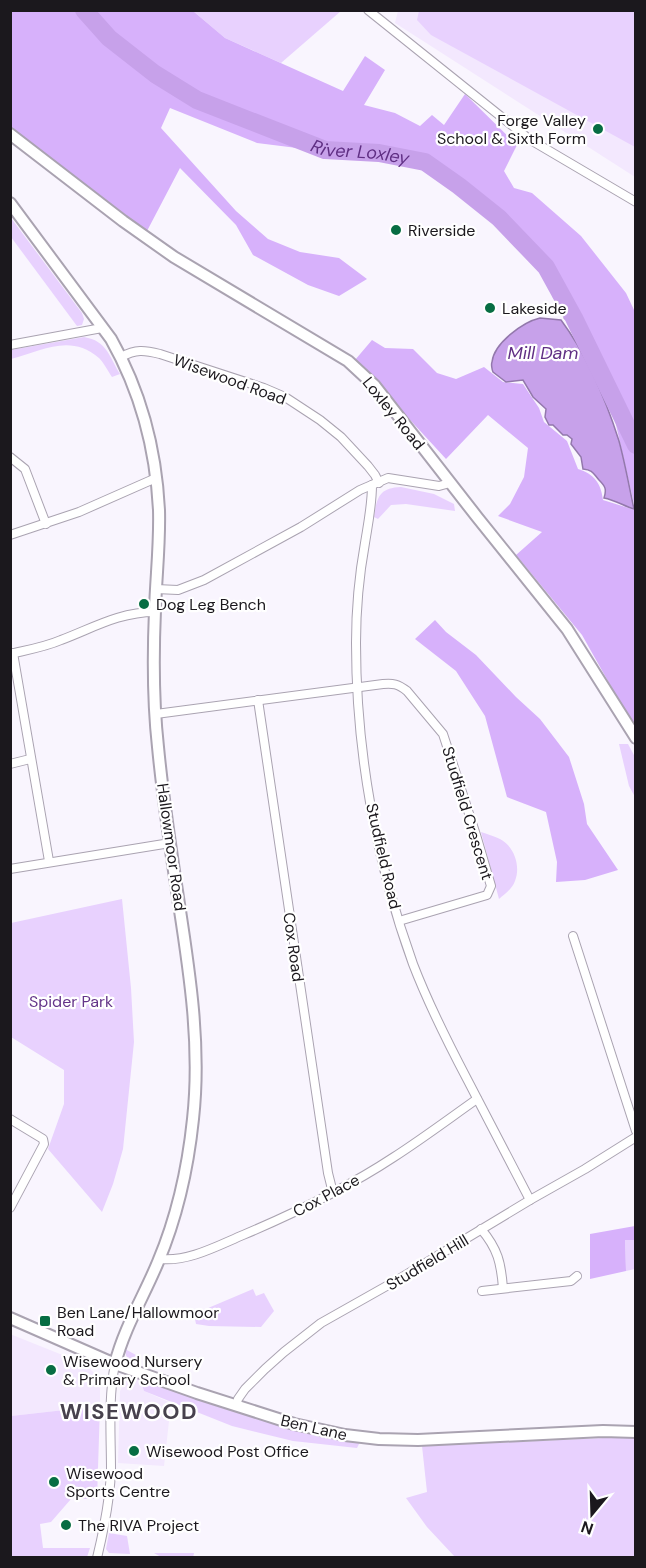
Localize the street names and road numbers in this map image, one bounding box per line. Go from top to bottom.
street label: Wisewood Road [171,349,289,410]
street label: Loxley Road [358,373,429,454]
street label: Studfield Crescent [437,744,498,882]
street label: Hallowmoor Road [152,782,191,912]
street label: Studfield Road [361,801,406,911]
street label: Cox Road [278,911,309,983]
street label: Cox Place [289,1169,363,1222]
street label: Studfield Hill [382,1230,472,1295]
street label: Ben Lane [279,1410,349,1445]

